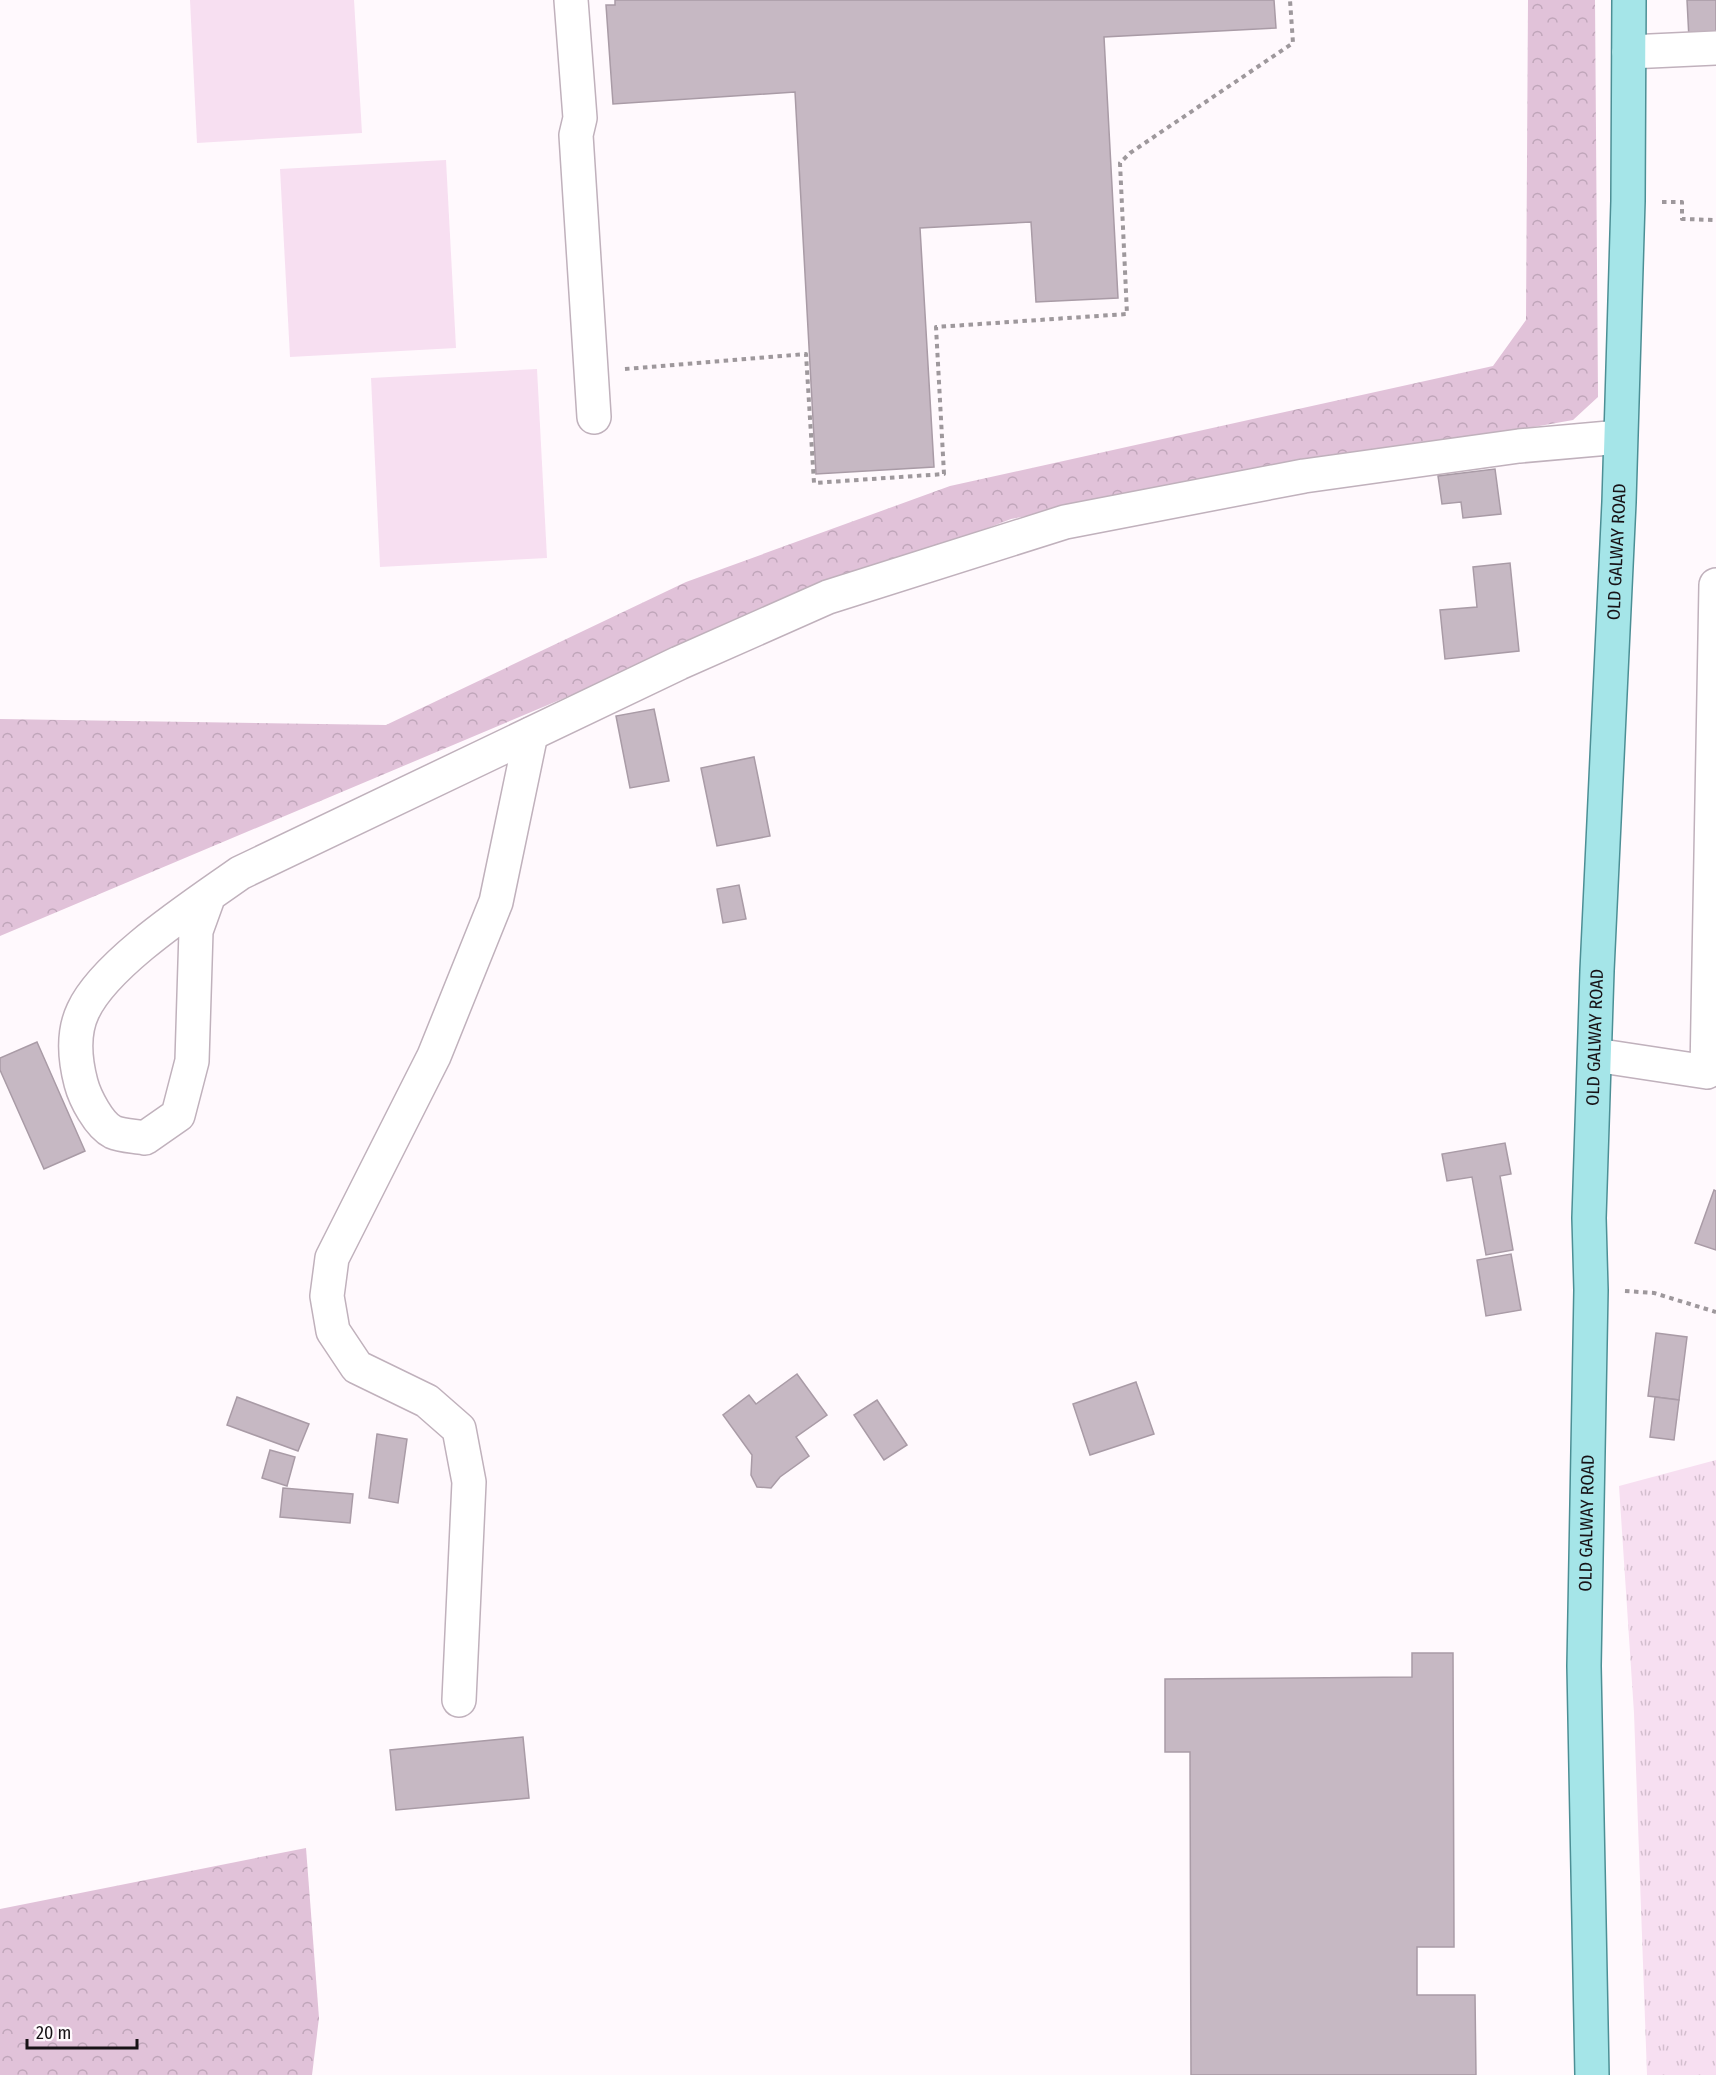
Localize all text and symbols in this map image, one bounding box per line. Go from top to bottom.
street label: OLD GALWAY ROAD [1602,483,1631,621]
street label: OLD GALWAY ROAD [1582,968,1608,1106]
street label: OLD GALWAY ROAD [1574,1454,1599,1592]
scale bar [27,2012,136,2050]
text: 20 m [36,2022,71,2044]

